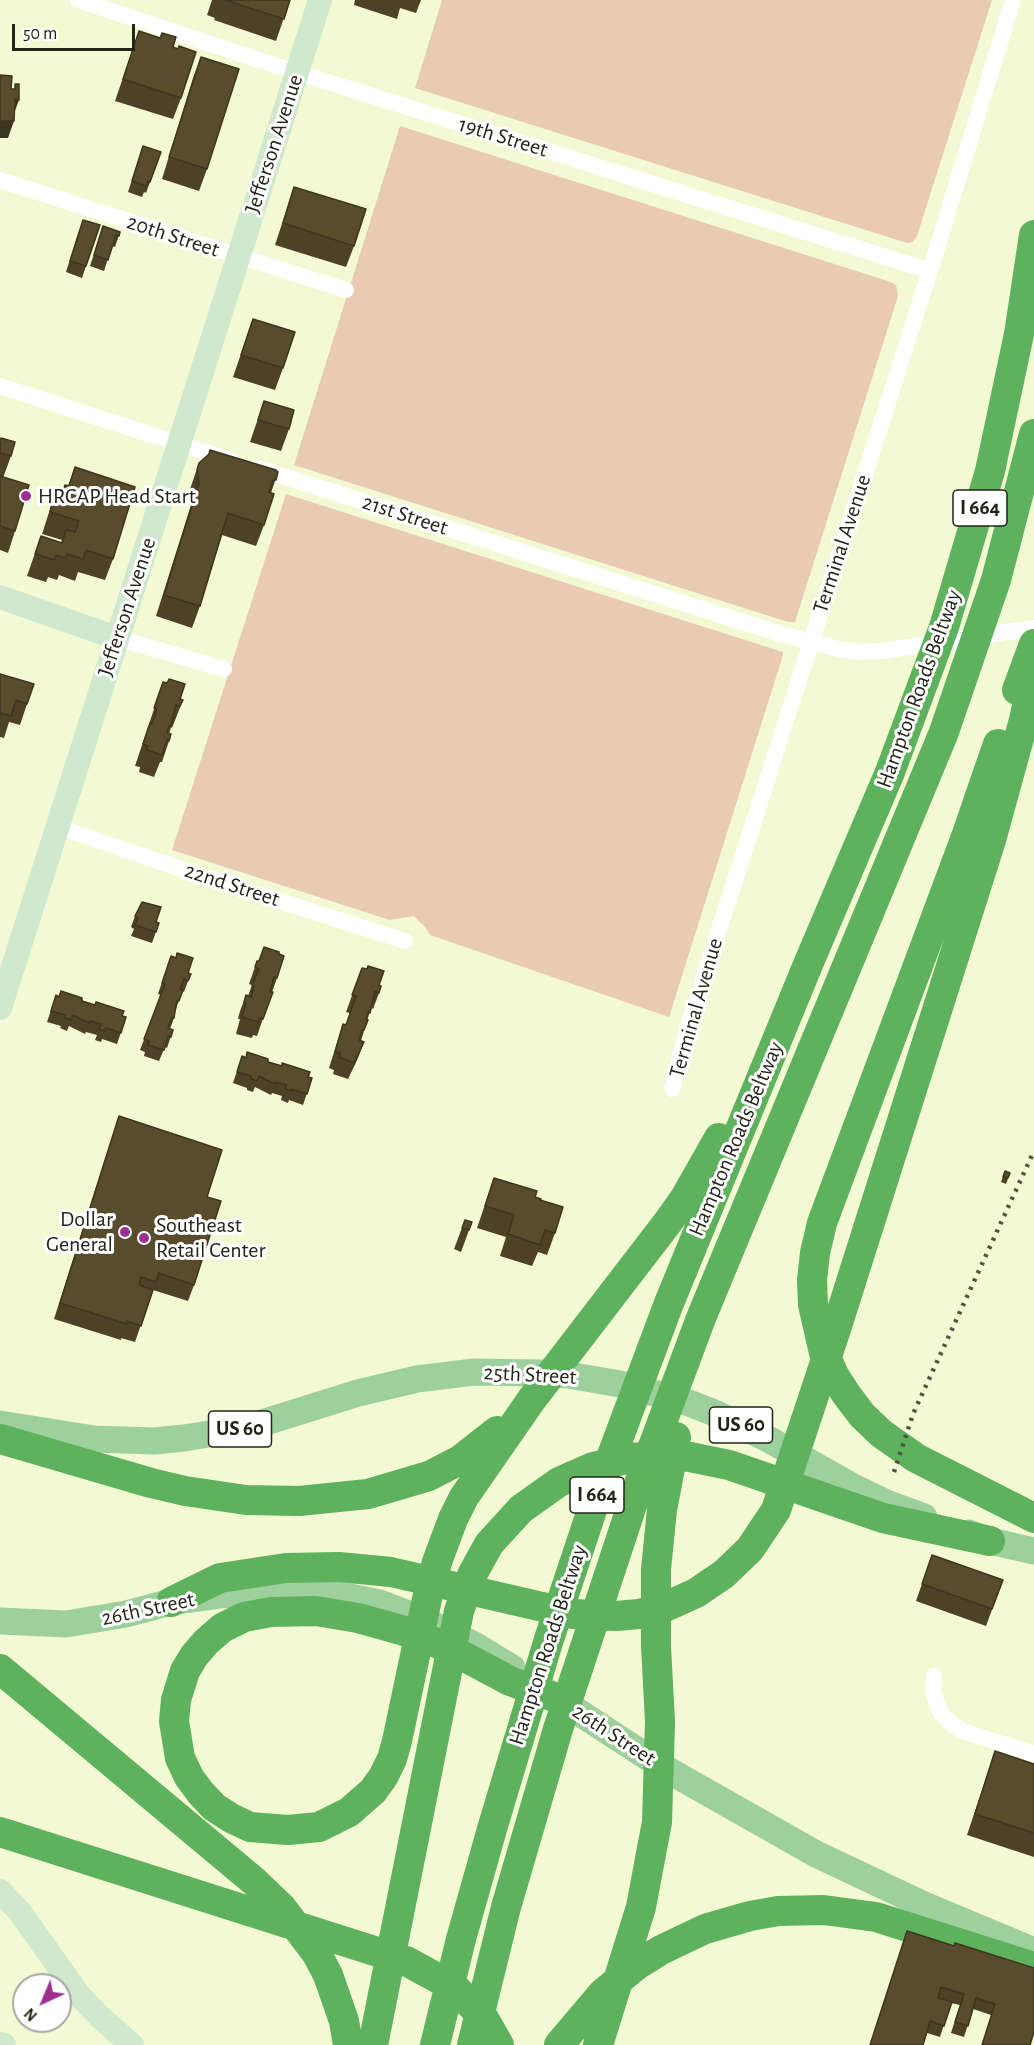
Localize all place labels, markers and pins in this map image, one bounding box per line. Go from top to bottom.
place label: HRCAP Head Start [38,483,196,509]
marker: HRCAP Head Start [19,489,33,503]
place label: Dollar General [46,1206,113,1258]
place label: Southeast Retail Center [156,1212,266,1264]
marker: Dollar General [118,1225,132,1239]
marker: Southeast Retail Center [137,1231,151,1245]

